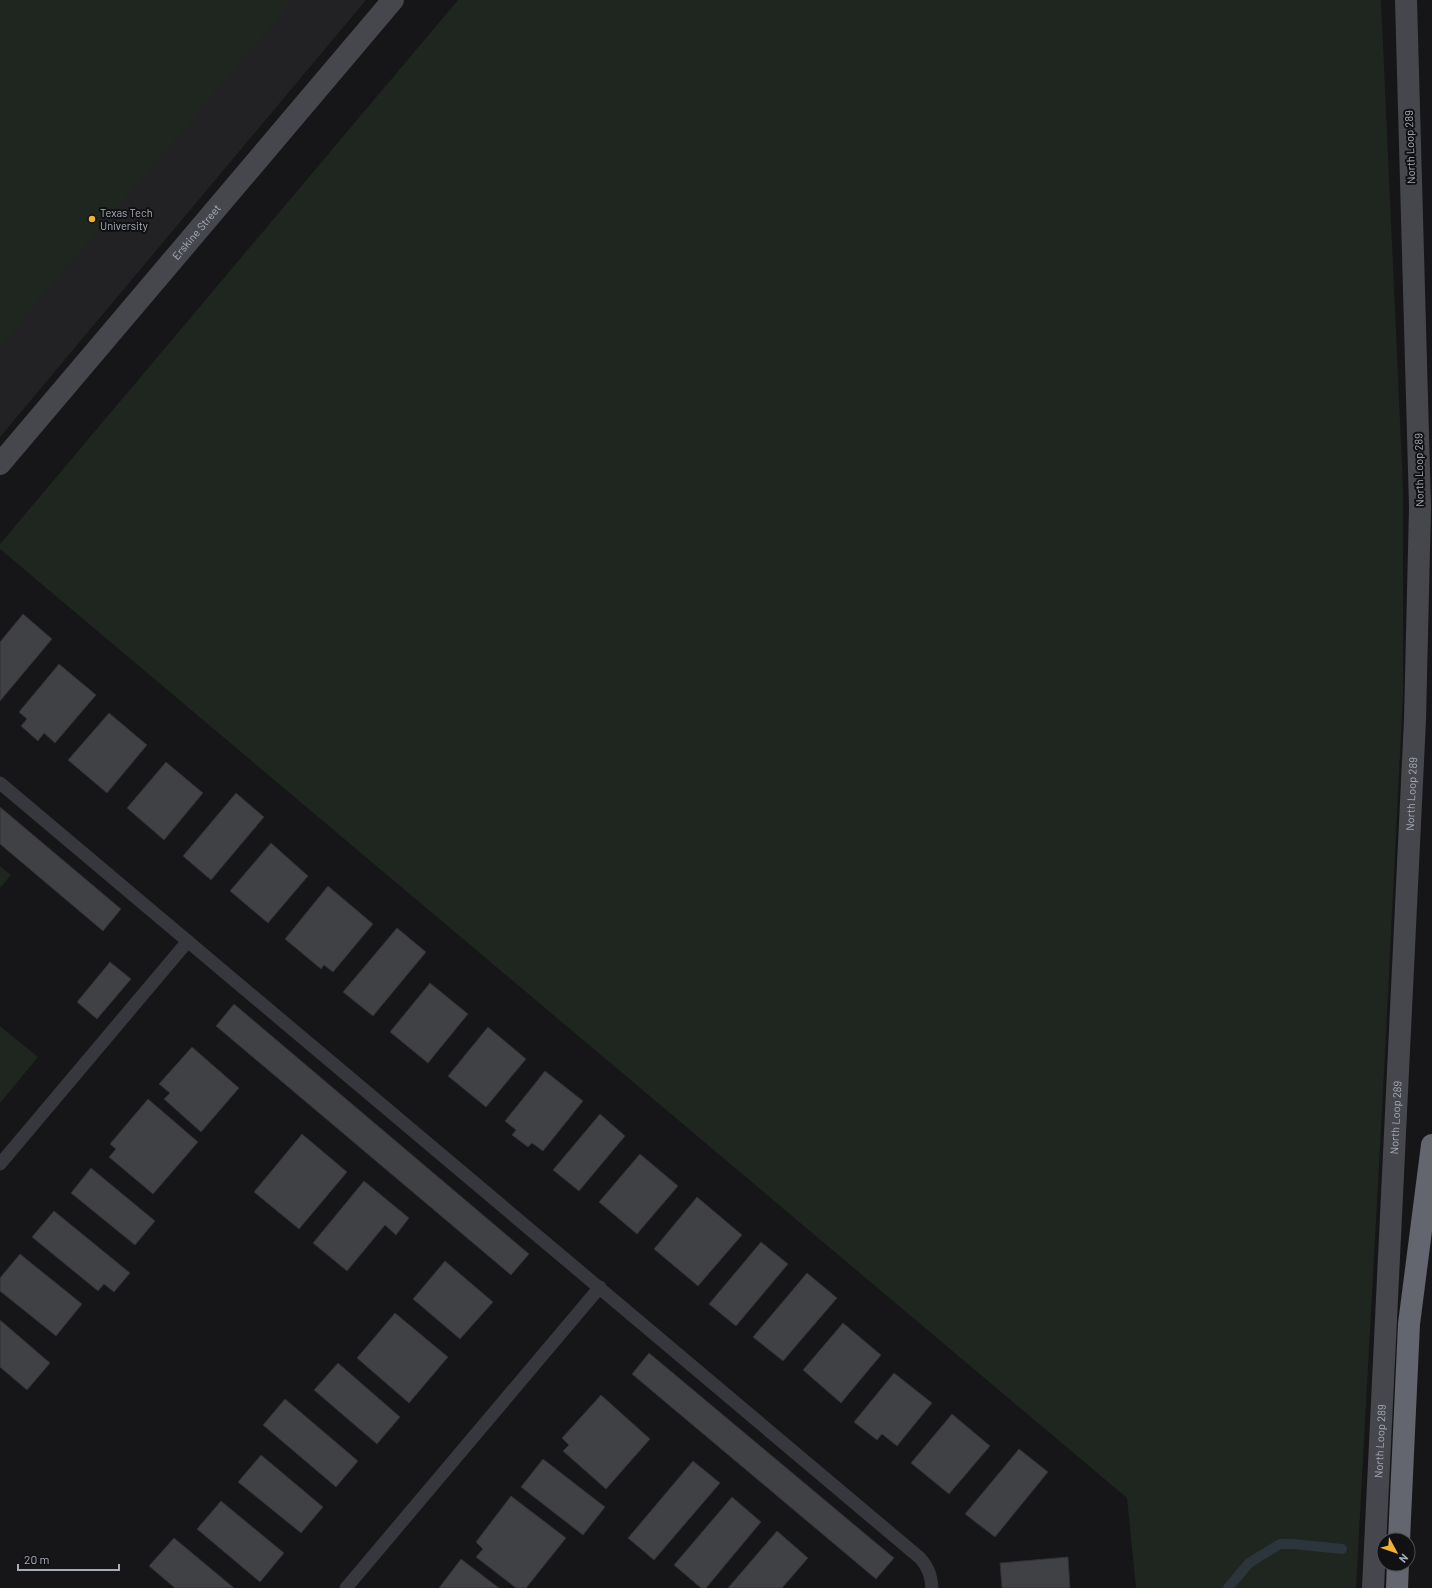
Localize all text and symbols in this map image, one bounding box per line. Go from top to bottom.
street label: North Loop 289 [1402,110,1417,184]
street label: Erskine Street [169,201,223,262]
place label: Texas Tech University [100,206,153,232]
marker: Texas Tech University [87,214,97,224]
street label: North Loop 289 [1411,433,1426,507]
street label: North Loop 289 [1403,757,1419,831]
street label: North Loop 289 [1387,1080,1404,1155]
street label: North Loop 289 [1371,1404,1388,1478]
north arrow [1376,1532,1416,1572]
scale bar [18,1546,119,1572]
text: 20 m [24,1552,50,1566]
text: N [1397,1552,1411,1566]

